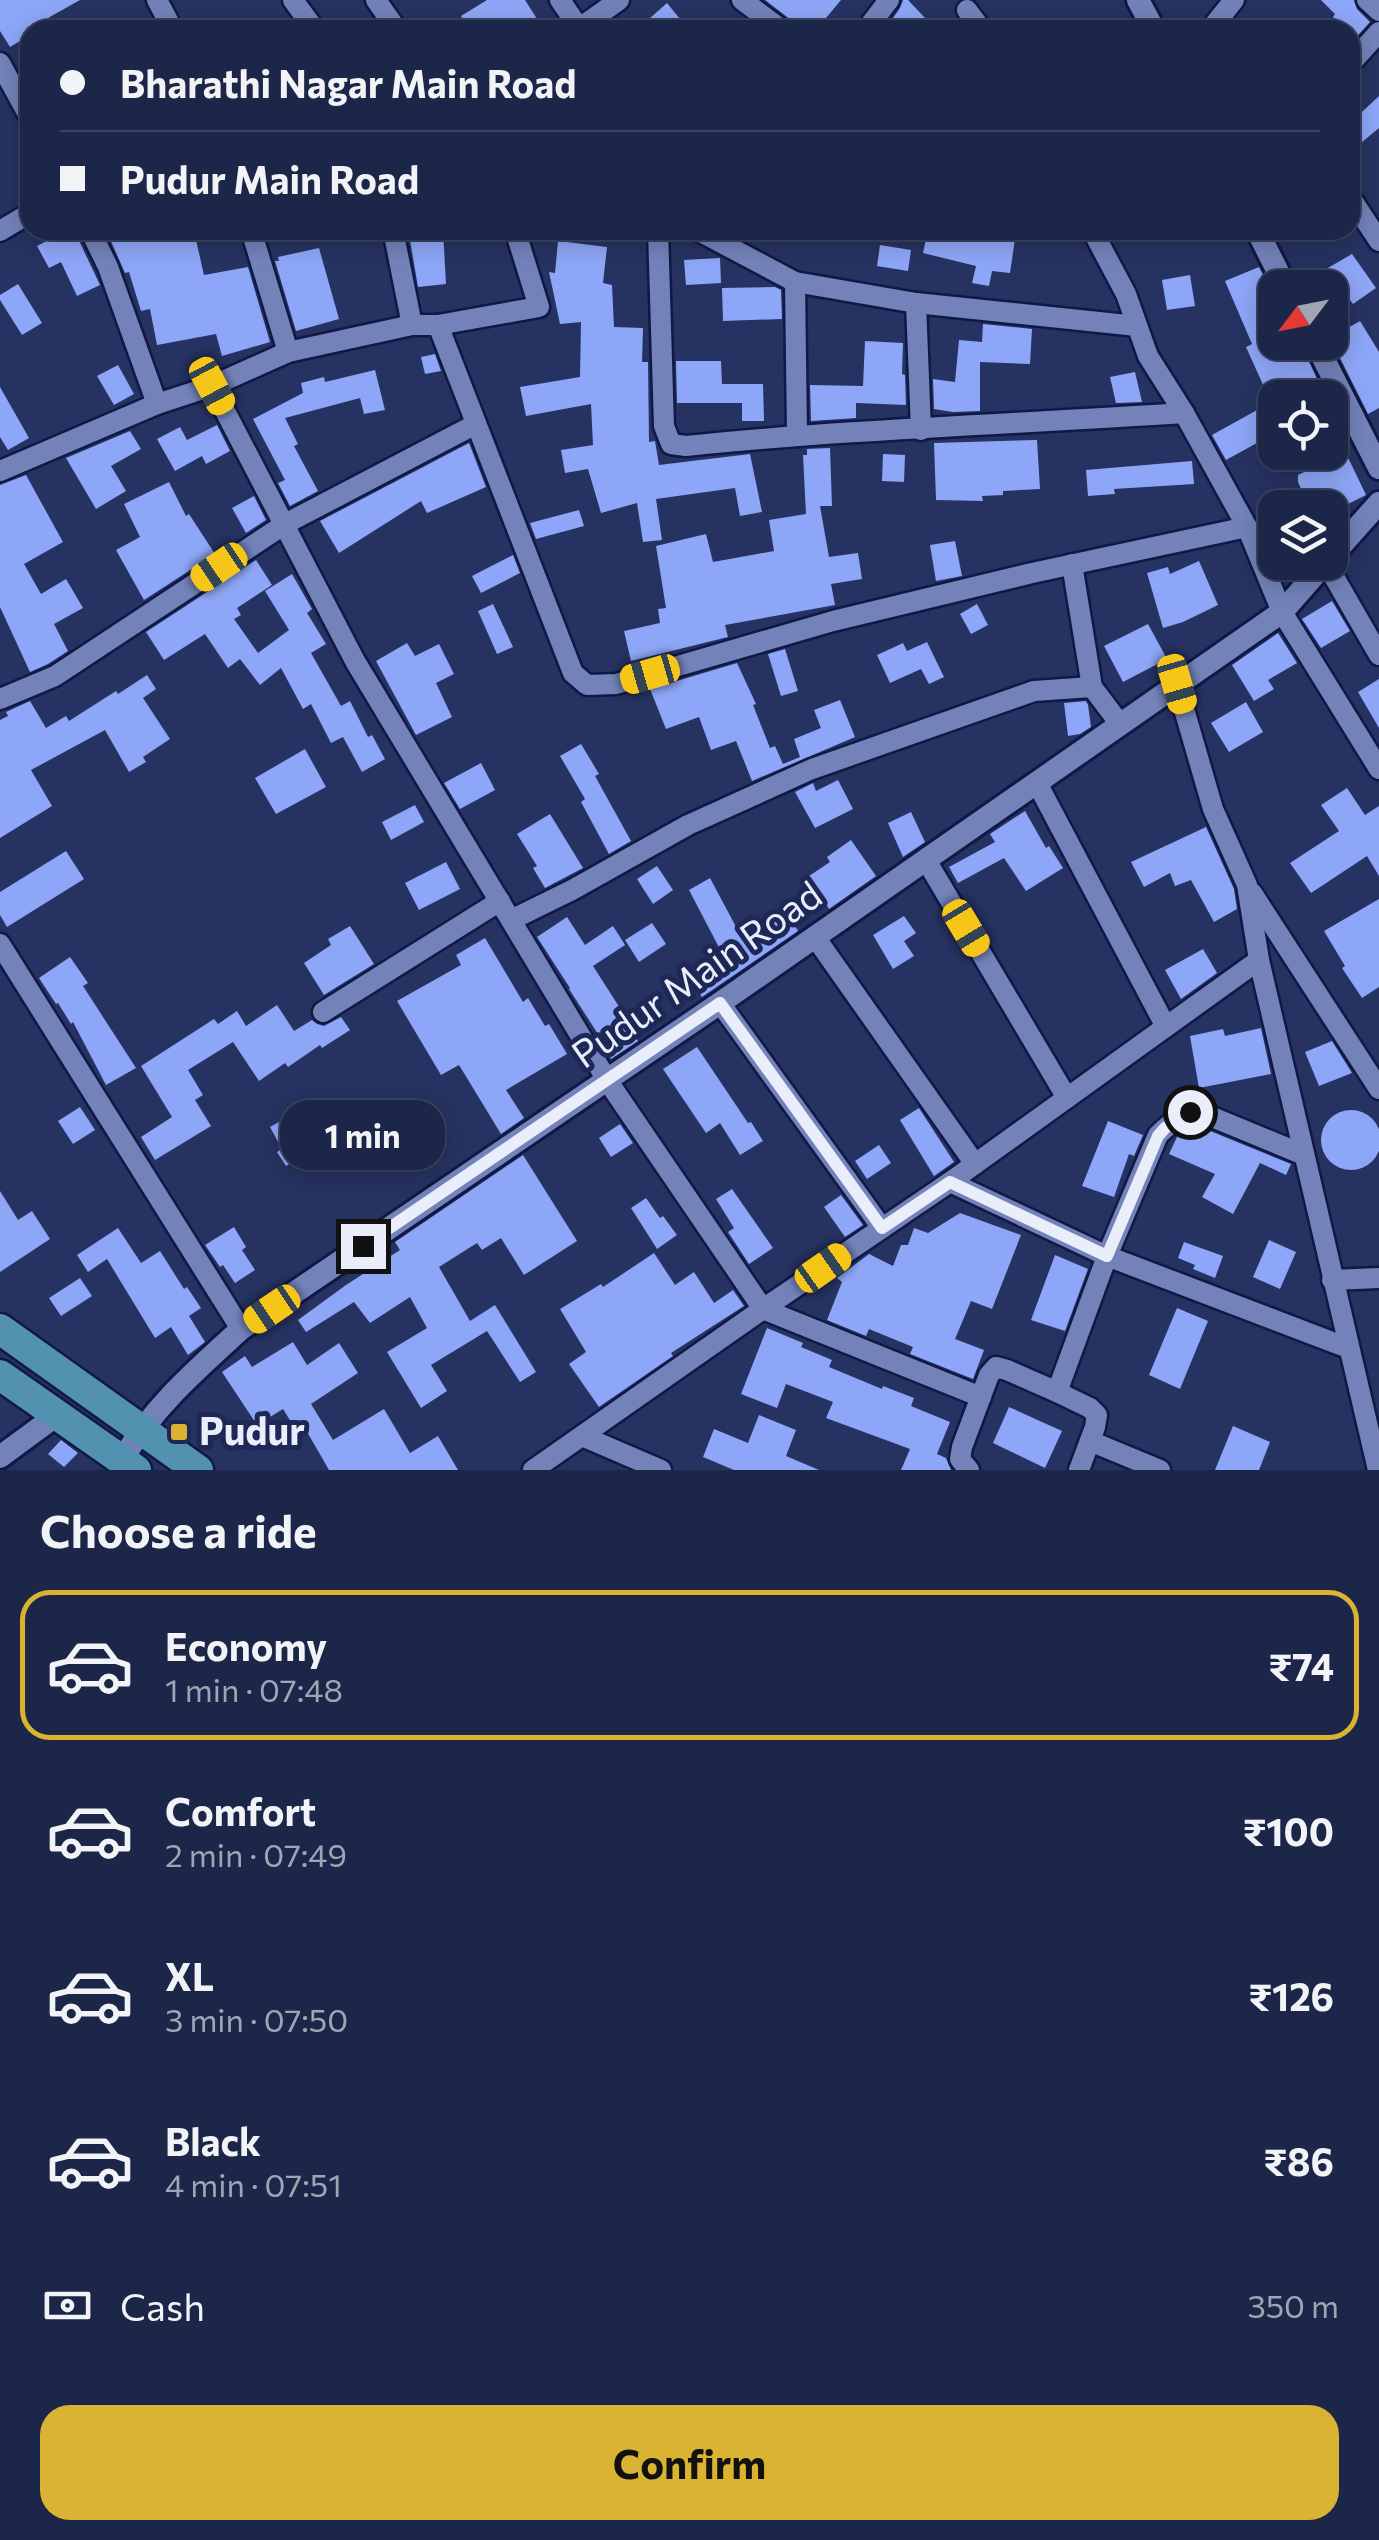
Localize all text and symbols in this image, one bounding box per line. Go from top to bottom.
text: Bharathi Nagar Main Road [120,59,577,106]
text: Pudur Main Road [120,155,419,202]
north arrow [1258,270,1348,360]
map controls [1258,270,1348,580]
car [185,352,239,420]
button: locate [1258,380,1348,470]
button: layers [1258,490,1348,580]
car [186,538,252,596]
car [617,651,683,697]
car [1154,651,1200,717]
street label: Pudur Main Road [562,869,830,1077]
car [938,895,994,961]
route start [1168,1090,1213,1135]
callout: 1 min [280,1101,446,1171]
text: 1 min [325,1115,400,1155]
route end [341,1224,386,1269]
car [790,1239,856,1297]
car [239,1280,305,1338]
place label: Pudur [199,1406,305,1453]
marker: Pudur [168,1421,190,1443]
text: Choose a ride [40,1502,317,1557]
icon: car [45,1620,135,1710]
text: Economy [165,1622,327,1669]
text: ₹74 [1269,1642,1334,1689]
text: 1 min · 07:48 [165,1669,343,1709]
icon: car [45,1785,135,1875]
text: Comfort [165,1787,316,1834]
text: ₹100 [1243,1807,1334,1854]
text: 2 min · 07:49 [165,1834,347,1874]
icon: car [45,1950,135,2040]
text: XL [165,1952,214,1999]
text: ₹126 [1248,1972,1334,2019]
text: 3 min · 07:50 [165,1999,348,2039]
icon: car [45,2115,135,2205]
text: Black [165,2117,261,2164]
text: ₹86 [1264,2137,1334,2184]
text: 4 min · 07:51 [165,2164,342,2204]
icon: cash [40,2278,95,2333]
text: Cash [120,2282,205,2329]
text: 350 m [1247,2285,1339,2325]
button: Confirm [40,2405,1339,2520]

